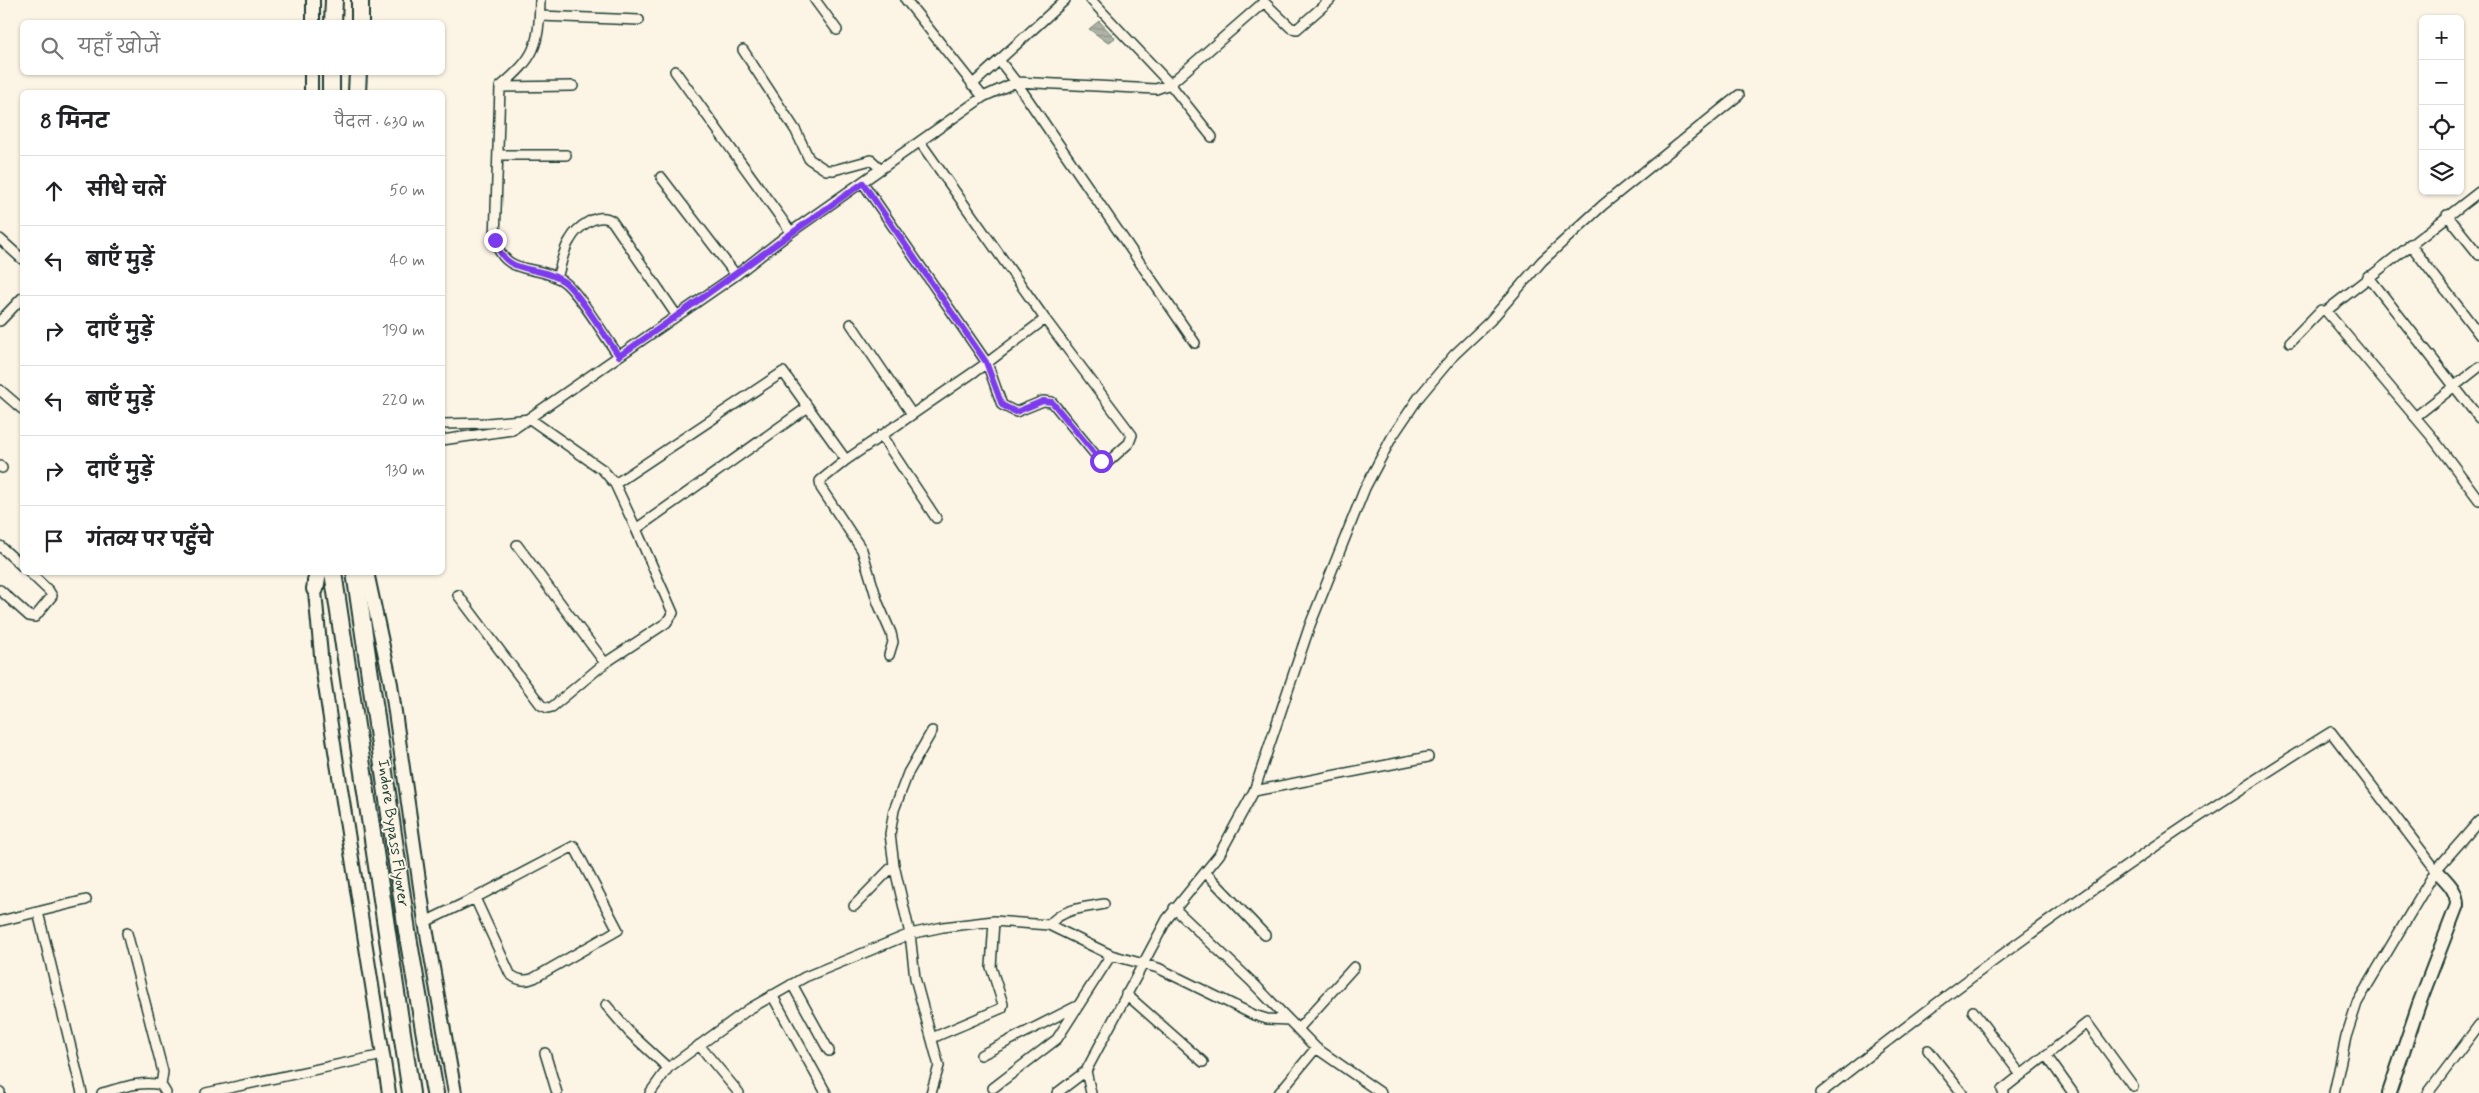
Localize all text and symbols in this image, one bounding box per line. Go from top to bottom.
map controls [2419,15,2464,195]
button: + [2419,15,2464,60]
search box [20,20,445,75]
icon: search [38,34,66,62]
text: यहाँ खोजें [78,35,160,60]
button: − [2419,60,2464,105]
button: locate [2419,105,2464,150]
text: 8 मिनट [40,108,108,136]
text: पैदल · 630 m [334,112,425,133]
button: layers [2419,150,2464,195]
icon: ahead [40,177,68,205]
text: सीधे चलें [87,178,165,203]
text: 50 m [389,180,425,201]
route end [484,229,507,252]
icon: left [40,247,68,275]
text: बाएँ मुड़ें [87,248,154,273]
text: 40 m [389,250,425,271]
icon: right [40,317,68,345]
text: दाएँ मुड़ें [87,318,153,343]
text: 190 m [382,320,425,341]
icon: left [40,387,68,415]
text: बाएँ मुड़ें [87,388,154,413]
text: 220 m [382,390,425,411]
route start [1090,450,1113,473]
icon: right [40,457,68,485]
text: दाएँ मुड़ें [87,458,153,483]
text: 130 m [384,460,425,481]
icon: arrive [40,527,68,555]
text: गंतव्य पर पहुँचे [87,528,213,553]
street label: Indore Bypass Flyover [372,758,414,908]

